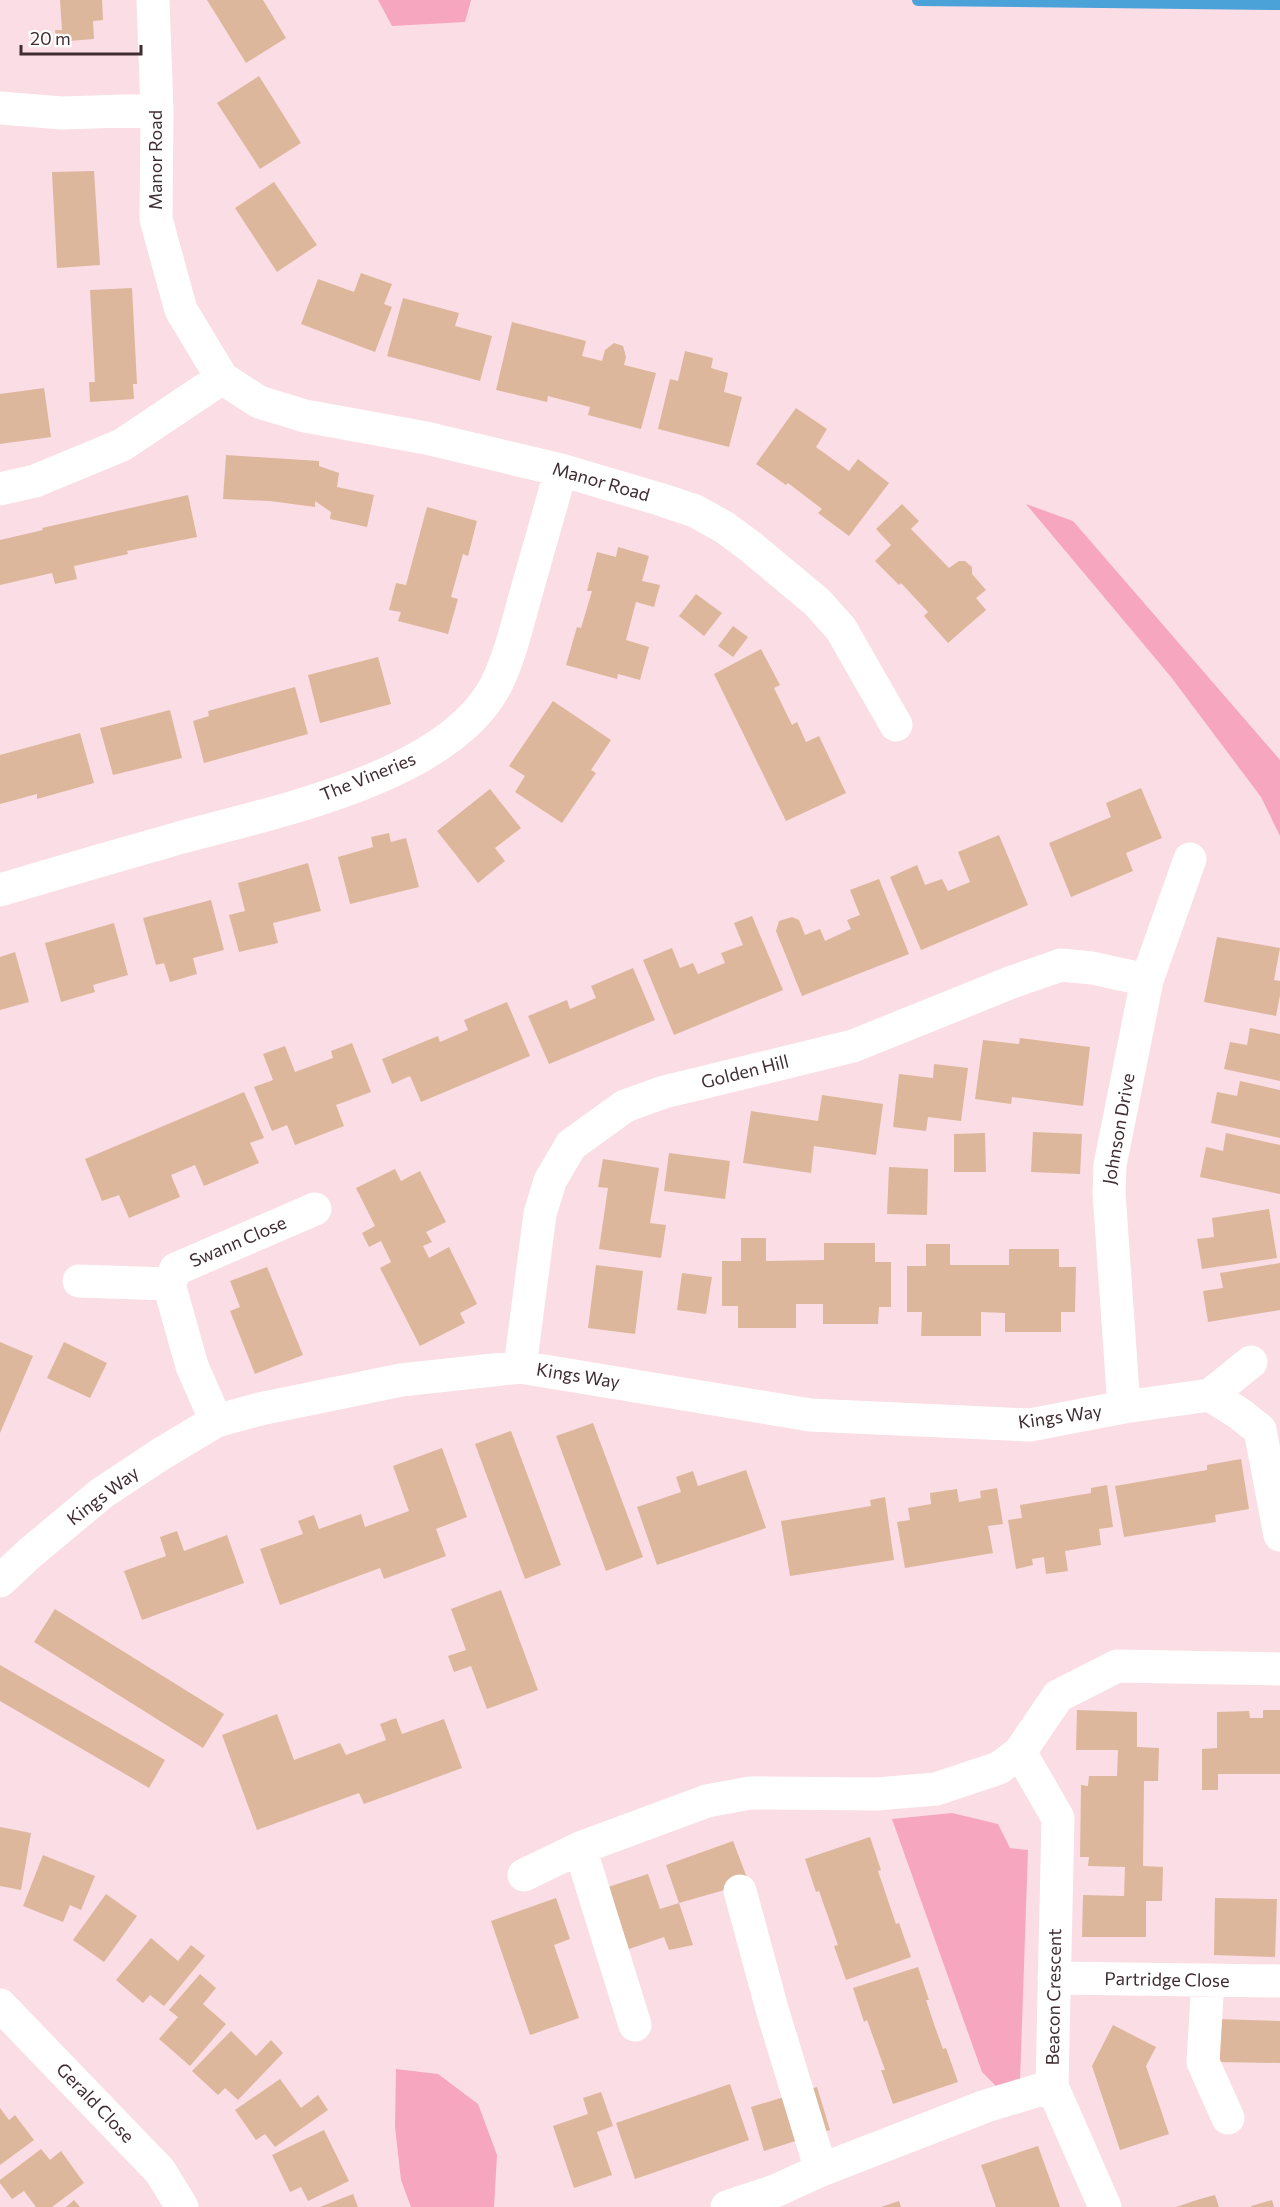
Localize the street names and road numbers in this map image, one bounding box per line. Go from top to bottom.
street label: Manor Road [144,110,166,210]
street label: Manor Road [550,457,652,505]
street label: The Vineries [317,747,419,805]
street label: Golden Hill [699,1050,791,1093]
street label: Johnson Drive [1097,1071,1139,1186]
street label: Swann Close [186,1211,289,1271]
street label: Kings Way [535,1358,622,1392]
street label: Kings Way [1017,1399,1103,1433]
street label: Kings Way [62,1461,143,1529]
street label: Beacon Crescent [1041,1928,1065,2066]
street label: Partridge Close [1104,1967,1230,1991]
street label: Gerald Close [52,2058,139,2147]

